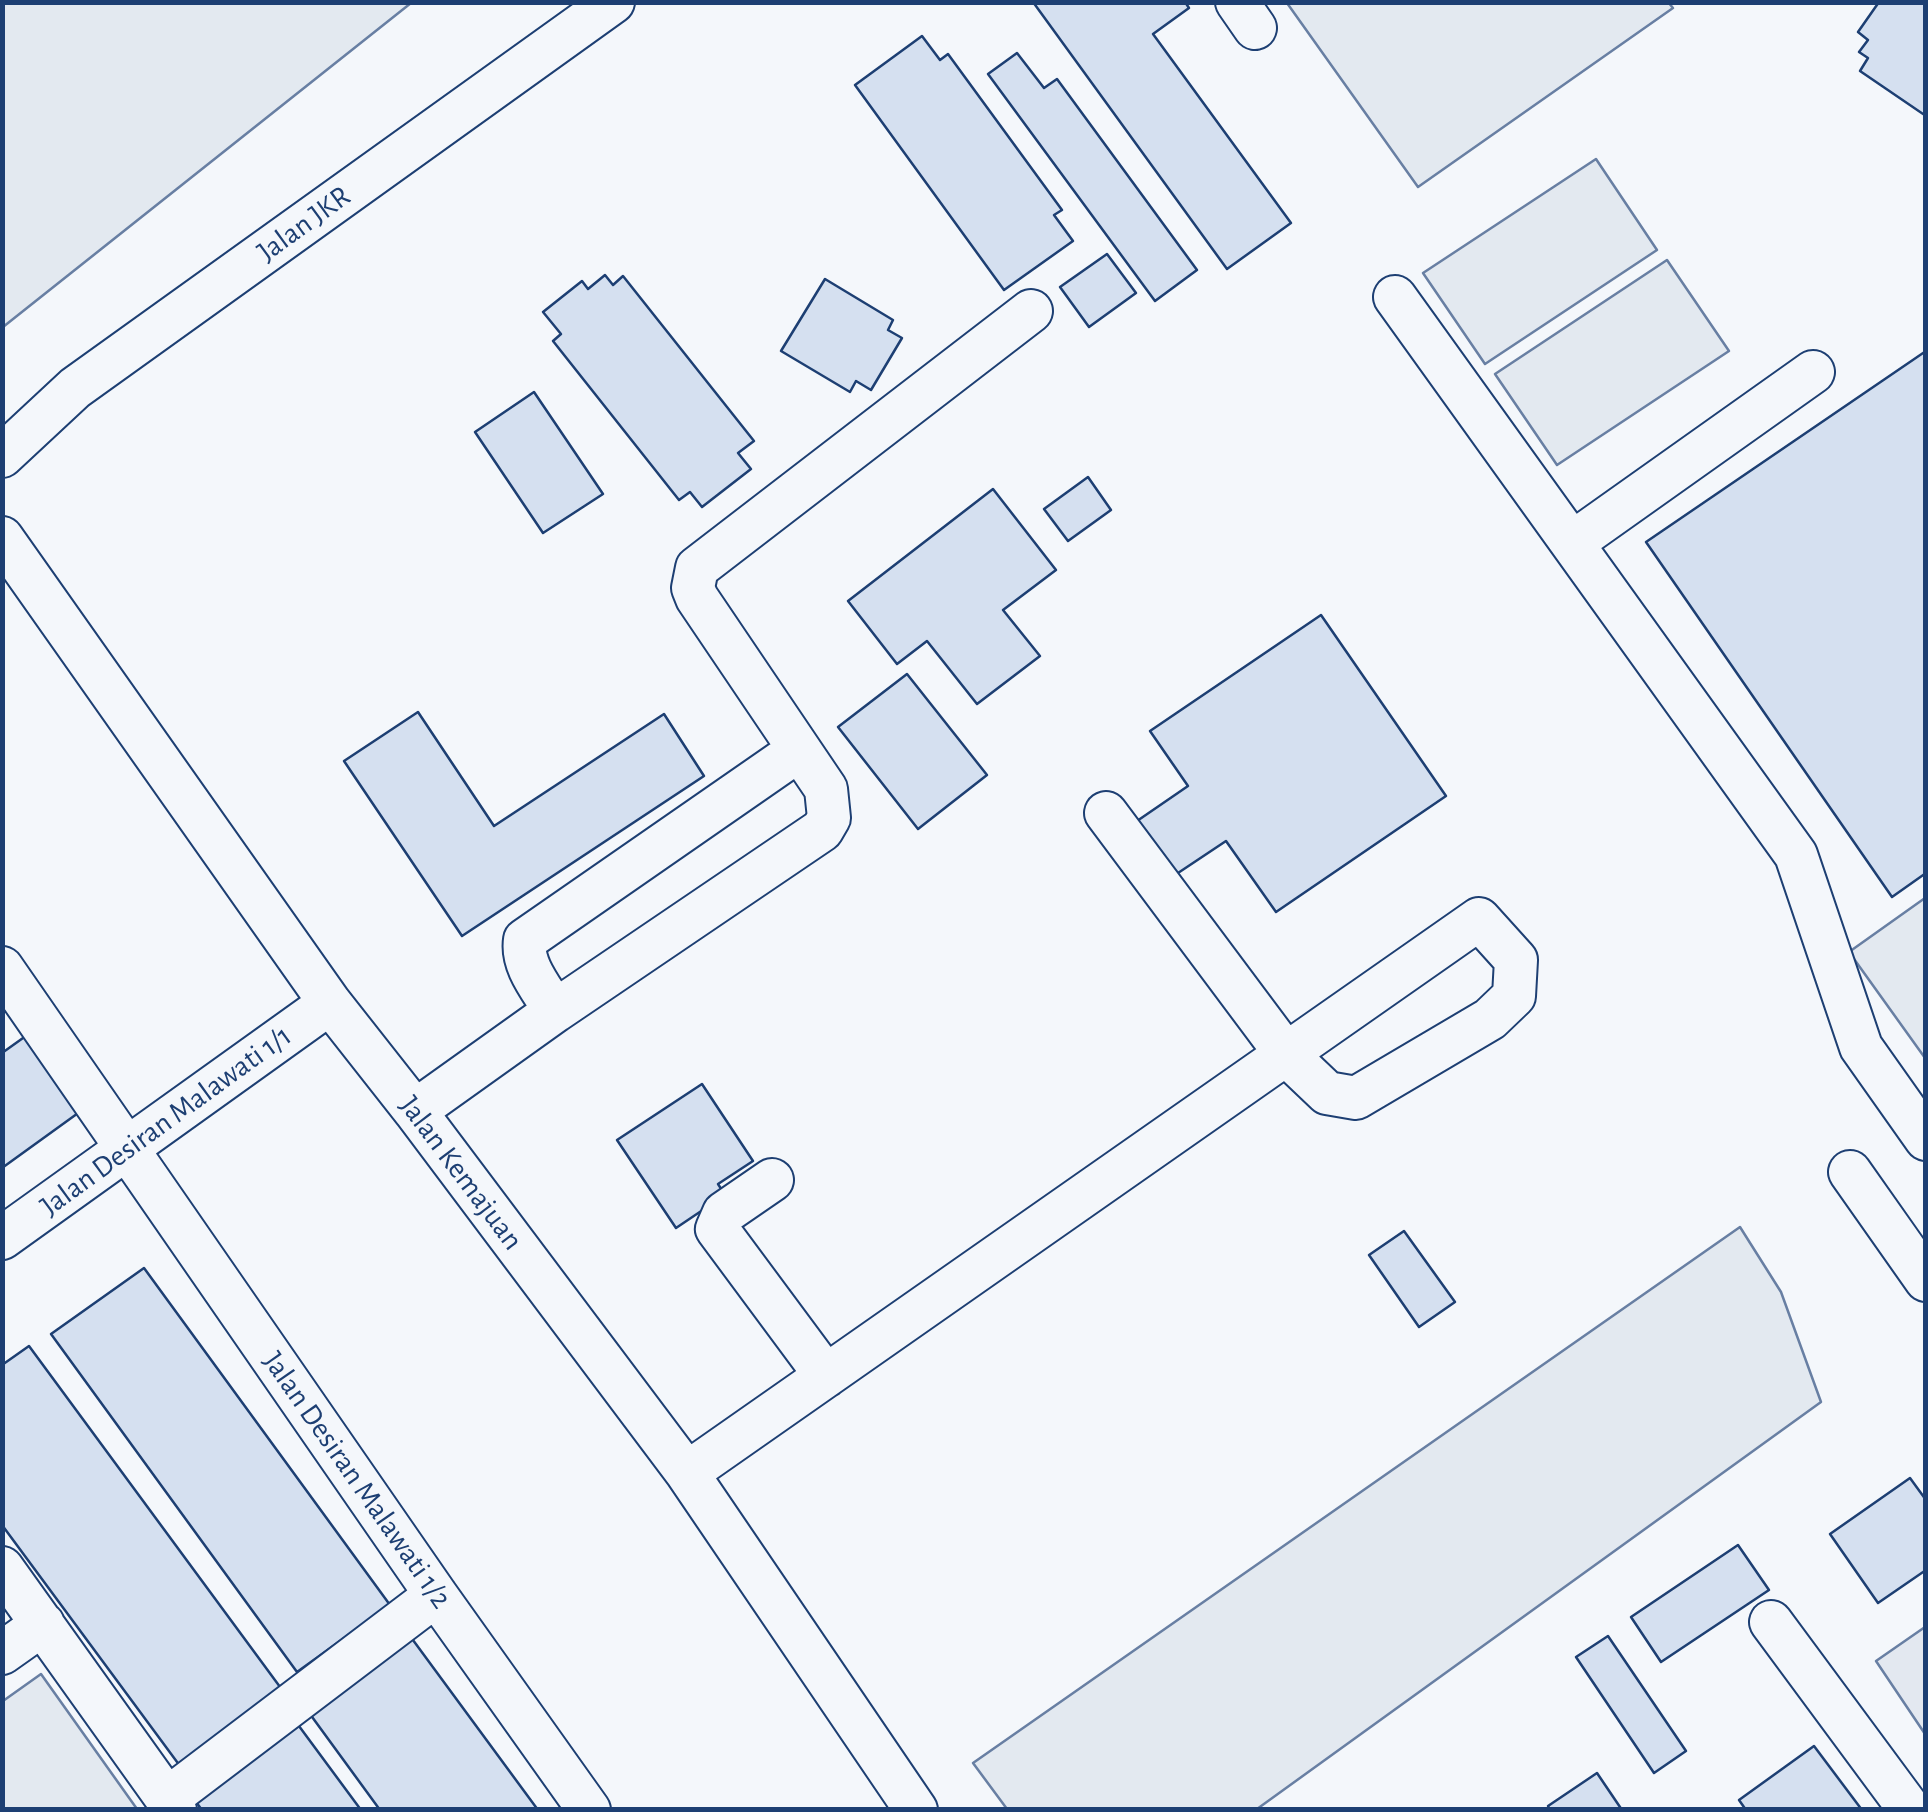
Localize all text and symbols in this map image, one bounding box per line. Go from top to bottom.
street label: Jalan JKR [250,178,358,270]
street label: Jalan Desiran Malawati 1/1 [33,1018,299,1224]
street label: Jalan Kemajuan [391,1089,531,1257]
street label: Jalan Desiran Malawati 1/2 [255,1345,459,1615]

